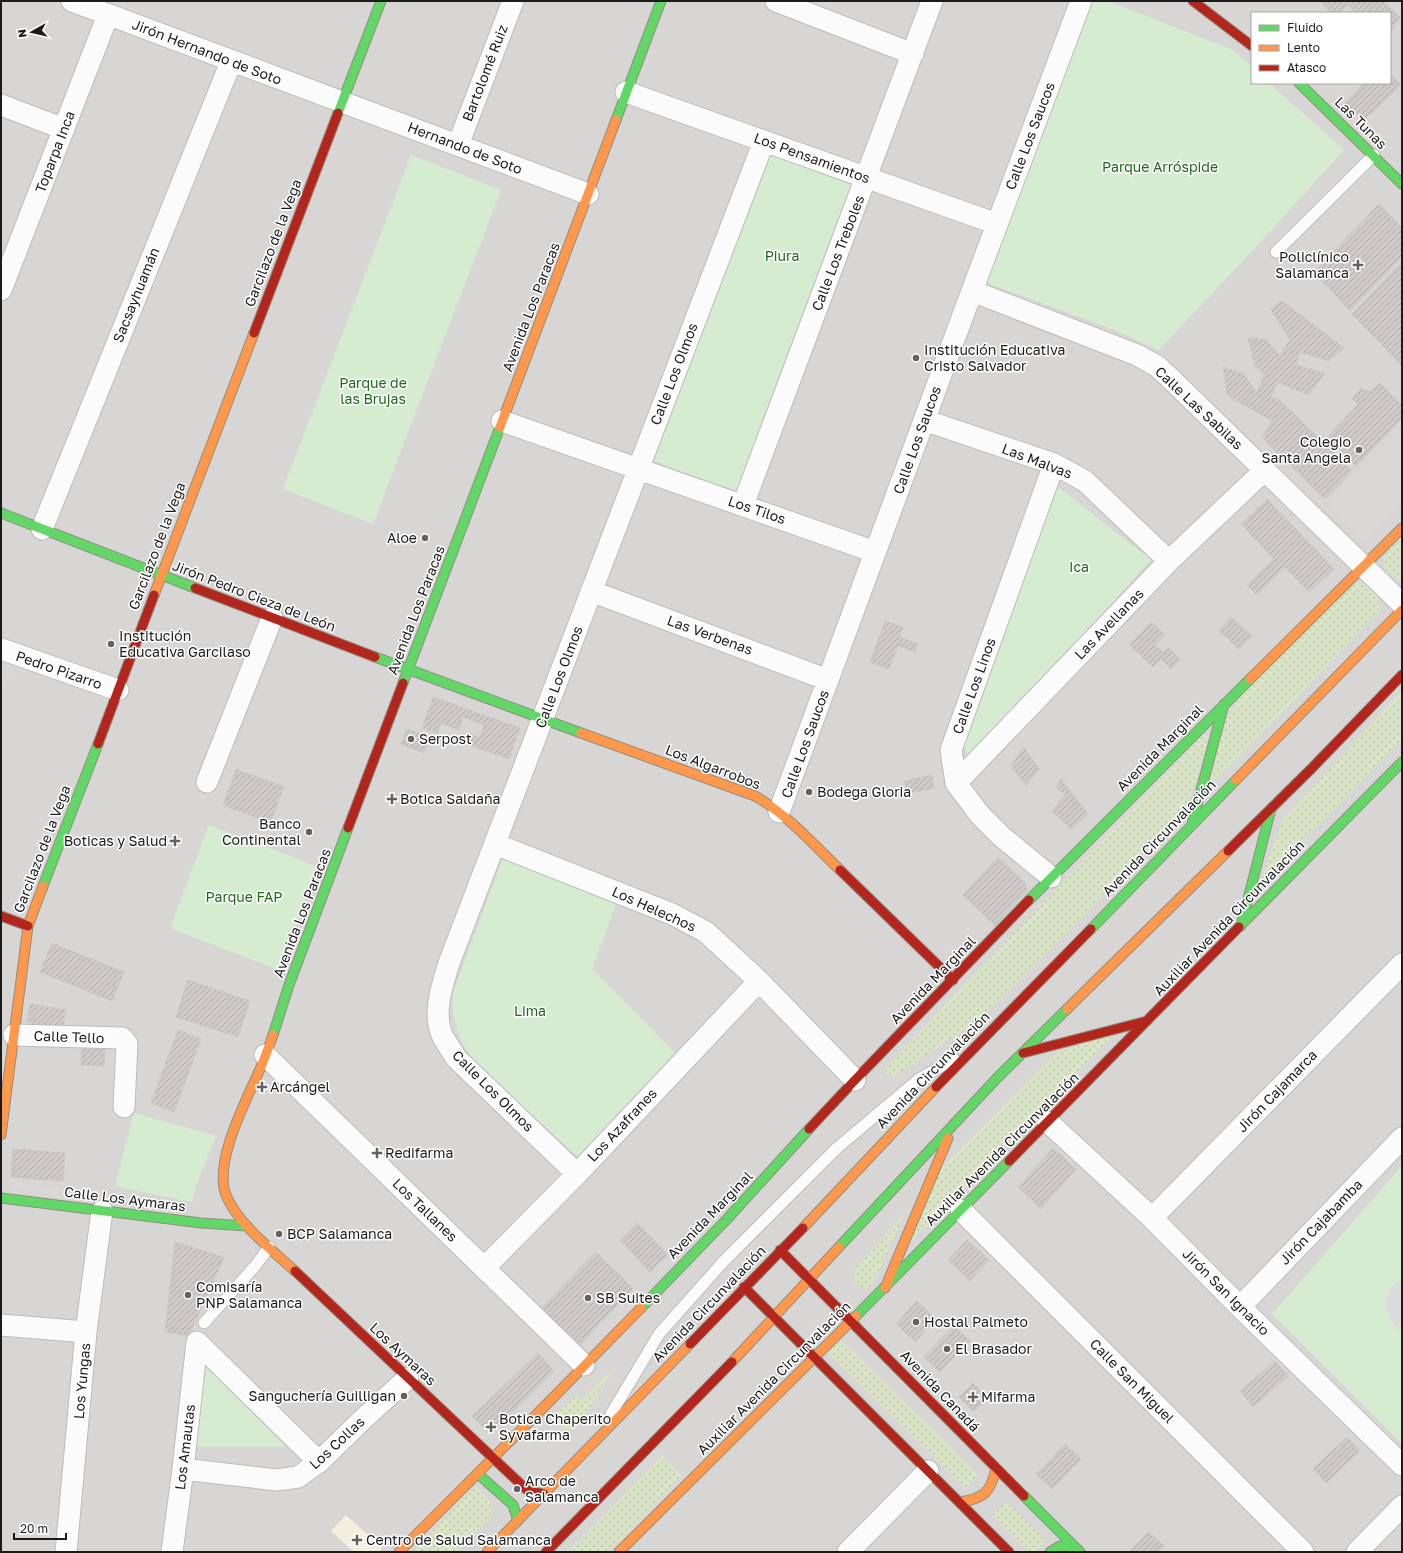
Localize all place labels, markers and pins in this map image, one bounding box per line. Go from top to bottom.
place label: Policlínico Salamanca [1275,248,1349,281]
marker: Policlínico Salamanca [1352,259,1364,271]
place label: Institución Educativa Cristo Salvador [924,341,1065,374]
marker: Institución Educativa Cristo Salvador [911,353,921,363]
place label: Colegio Santa Angela [1262,433,1351,466]
marker: Colegio Santa Angela [1354,445,1364,455]
place label: Aloe [387,529,417,546]
marker: Aloe [420,533,430,543]
place label: Institución Educativa Garcilaso [119,627,251,660]
marker: Institución Educativa Garcilaso [106,639,116,649]
place label: Serpost [419,730,472,747]
marker: Serpost [406,734,416,744]
place label: Bodega Gloria [817,783,911,800]
marker: Bodega Gloria [804,787,814,797]
place label: Botica Saldaña [400,790,500,807]
marker: Botica Saldaña [387,794,397,804]
place label: Banco Continental [222,815,301,848]
marker: Banco Continental [304,827,314,837]
place label: Boticas y Salud [64,832,167,849]
marker: Boticas y Salud [170,836,180,846]
place label: Arcángel [270,1078,330,1095]
marker: Arcángel [257,1082,267,1092]
place label: Redifarma [385,1144,453,1161]
marker: Redifarma [372,1148,382,1158]
place label: BCP Salamanca [287,1225,392,1242]
marker: BCP Salamanca [274,1229,284,1239]
place label: Comisaría PNP Salamanca [196,1278,302,1311]
place label: SB Suites [596,1289,660,1306]
marker: Comisaría PNP Salamanca [183,1290,193,1300]
marker: SB Suites [583,1293,593,1303]
place label: Hostal Palmeto [924,1313,1028,1330]
marker: Hostal Palmeto [911,1317,921,1327]
place label: El Brasador [955,1340,1032,1357]
marker: El Brasador [942,1344,952,1354]
place label: Sanguchería Guilligan [249,1387,396,1404]
place label: Mifarma [981,1388,1035,1405]
marker: Sanguchería Guilligan [399,1391,409,1401]
marker: Mifarma [968,1392,978,1402]
place label: Botica Chaperito Syvafarma [499,1410,611,1443]
marker: Botica Chaperito Syvafarma [486,1422,496,1432]
place label: Arco de Salamanca [525,1472,599,1505]
marker: Arco de Salamanca [512,1484,522,1494]
place label: Centro de Salud Salamanca [366,1531,551,1548]
marker: Centro de Salud Salamanca [351,1534,363,1546]

